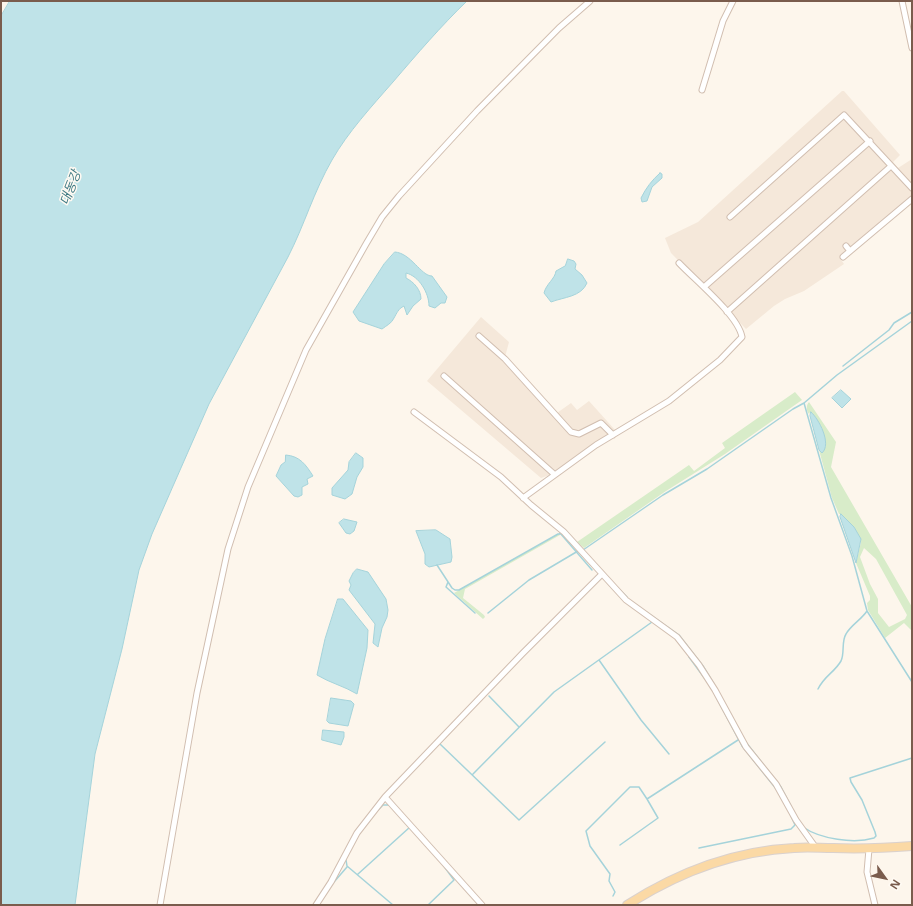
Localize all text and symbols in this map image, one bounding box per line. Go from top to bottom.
water label: 대동강 [57,168,85,208]
north arrow [865,858,905,898]
text: N [887,877,904,893]

